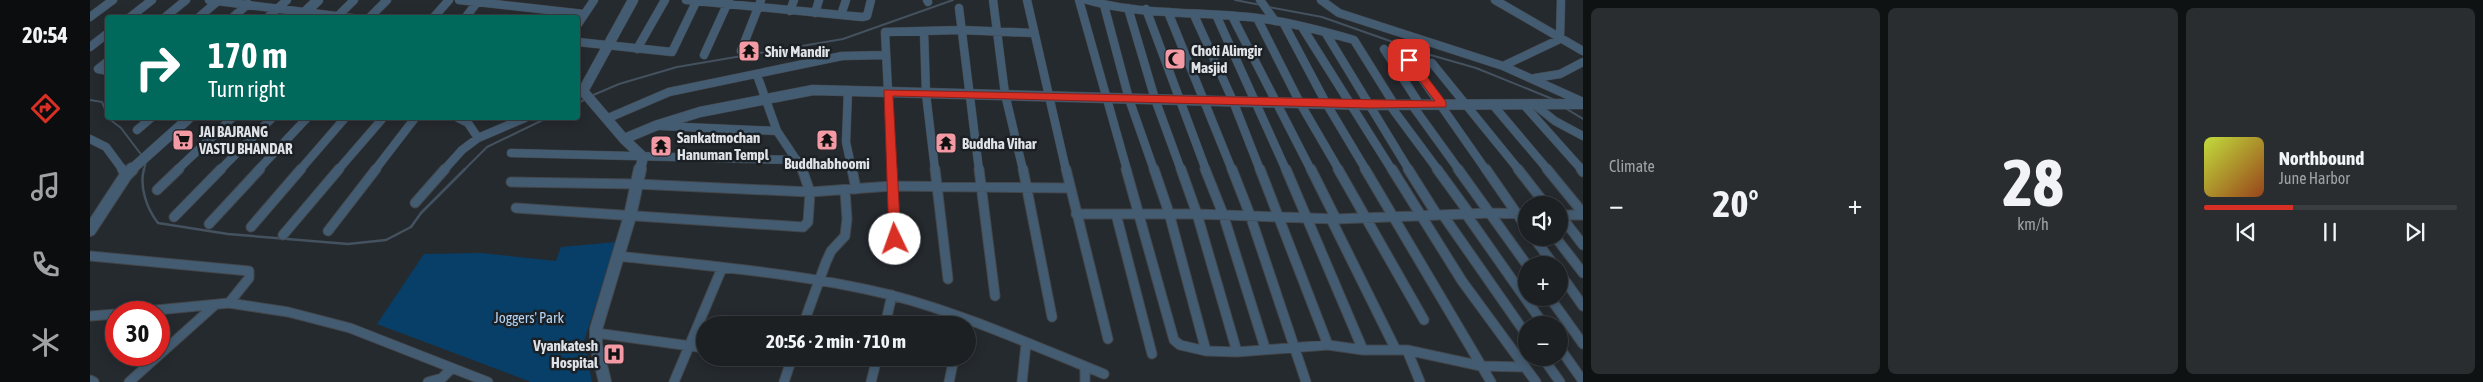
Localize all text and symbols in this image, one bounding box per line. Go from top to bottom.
text: 20:54 [22,22,68,48]
icon: right [125,35,190,100]
text: 170 m [208,35,287,75]
temple icon: Shiv Mandir [737,39,761,63]
pin [1388,39,1430,81]
place label: Choti Alimgir Masjid [1191,42,1262,76]
place label: Shiv Mandir [765,43,830,60]
icon: arrive [1395,46,1423,74]
mosque icon: Choti Alimgir Masjid [1163,47,1187,71]
text: Turn right [208,76,285,102]
icon: directions [28,91,63,126]
place label: JAI BAJRANG VASTU BHANDAR [198,123,293,157]
supermarket icon: JAI BAJRANG VASTU BHANDAR [171,128,195,152]
temple icon: Buddhabhoomi [815,128,839,152]
place label: Sankatmochan Hanuman Templ [677,129,770,163]
temple icon: Buddha Vihar [934,131,958,155]
temple icon: Sankatmochan Hanuman Templ [649,134,673,158]
place label: Buddha Vihar [962,135,1037,152]
text: 28 [2002,145,2064,220]
text: Northbound [2279,147,2364,169]
place label: Buddhabhoomi [784,155,870,172]
text: Climate [1609,157,1655,175]
icon: music [28,169,63,204]
text: June Harbor [2279,169,2350,187]
text: 20° [1713,182,1759,225]
text: − [1609,188,1624,220]
text: + [1848,188,1862,220]
map controls [1518,196,1568,366]
button: sound [1518,196,1568,246]
position arrow [868,212,920,264]
text: km/h [2017,215,2049,233]
icon: previous [2232,218,2260,246]
icon: pause [2316,218,2344,246]
icon: next [2401,218,2429,246]
icon: phone [28,247,63,282]
button: + [1518,256,1568,306]
speed limit sign: 30 [105,301,170,366]
park label: Joggers' Park [494,309,565,326]
button: − [1518,316,1568,366]
icon: climate [28,325,63,360]
text: 20:56 · 2 min · 710 m [766,330,906,352]
place label: Vyankatesh Hospital [532,337,599,371]
hospital icon: Vyankatesh Hospital [602,342,626,366]

